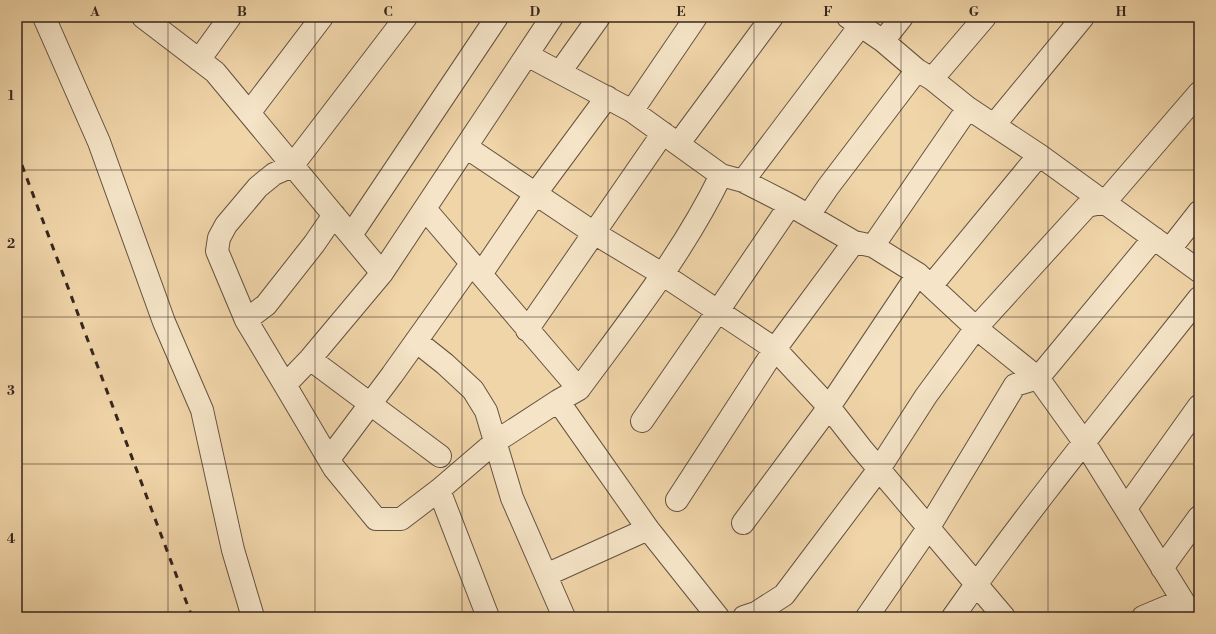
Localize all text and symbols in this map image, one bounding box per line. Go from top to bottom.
text: A [89,4,100,20]
text: B [237,4,247,20]
text: C [383,4,393,20]
text: D [530,4,540,20]
text: E [676,4,686,20]
text: F [823,4,833,20]
text: G [969,4,980,20]
text: H [1116,4,1127,20]
text: 1 [8,88,15,104]
text: 2 [7,236,15,252]
text: 3 [7,383,15,399]
text: 4 [7,531,16,547]

